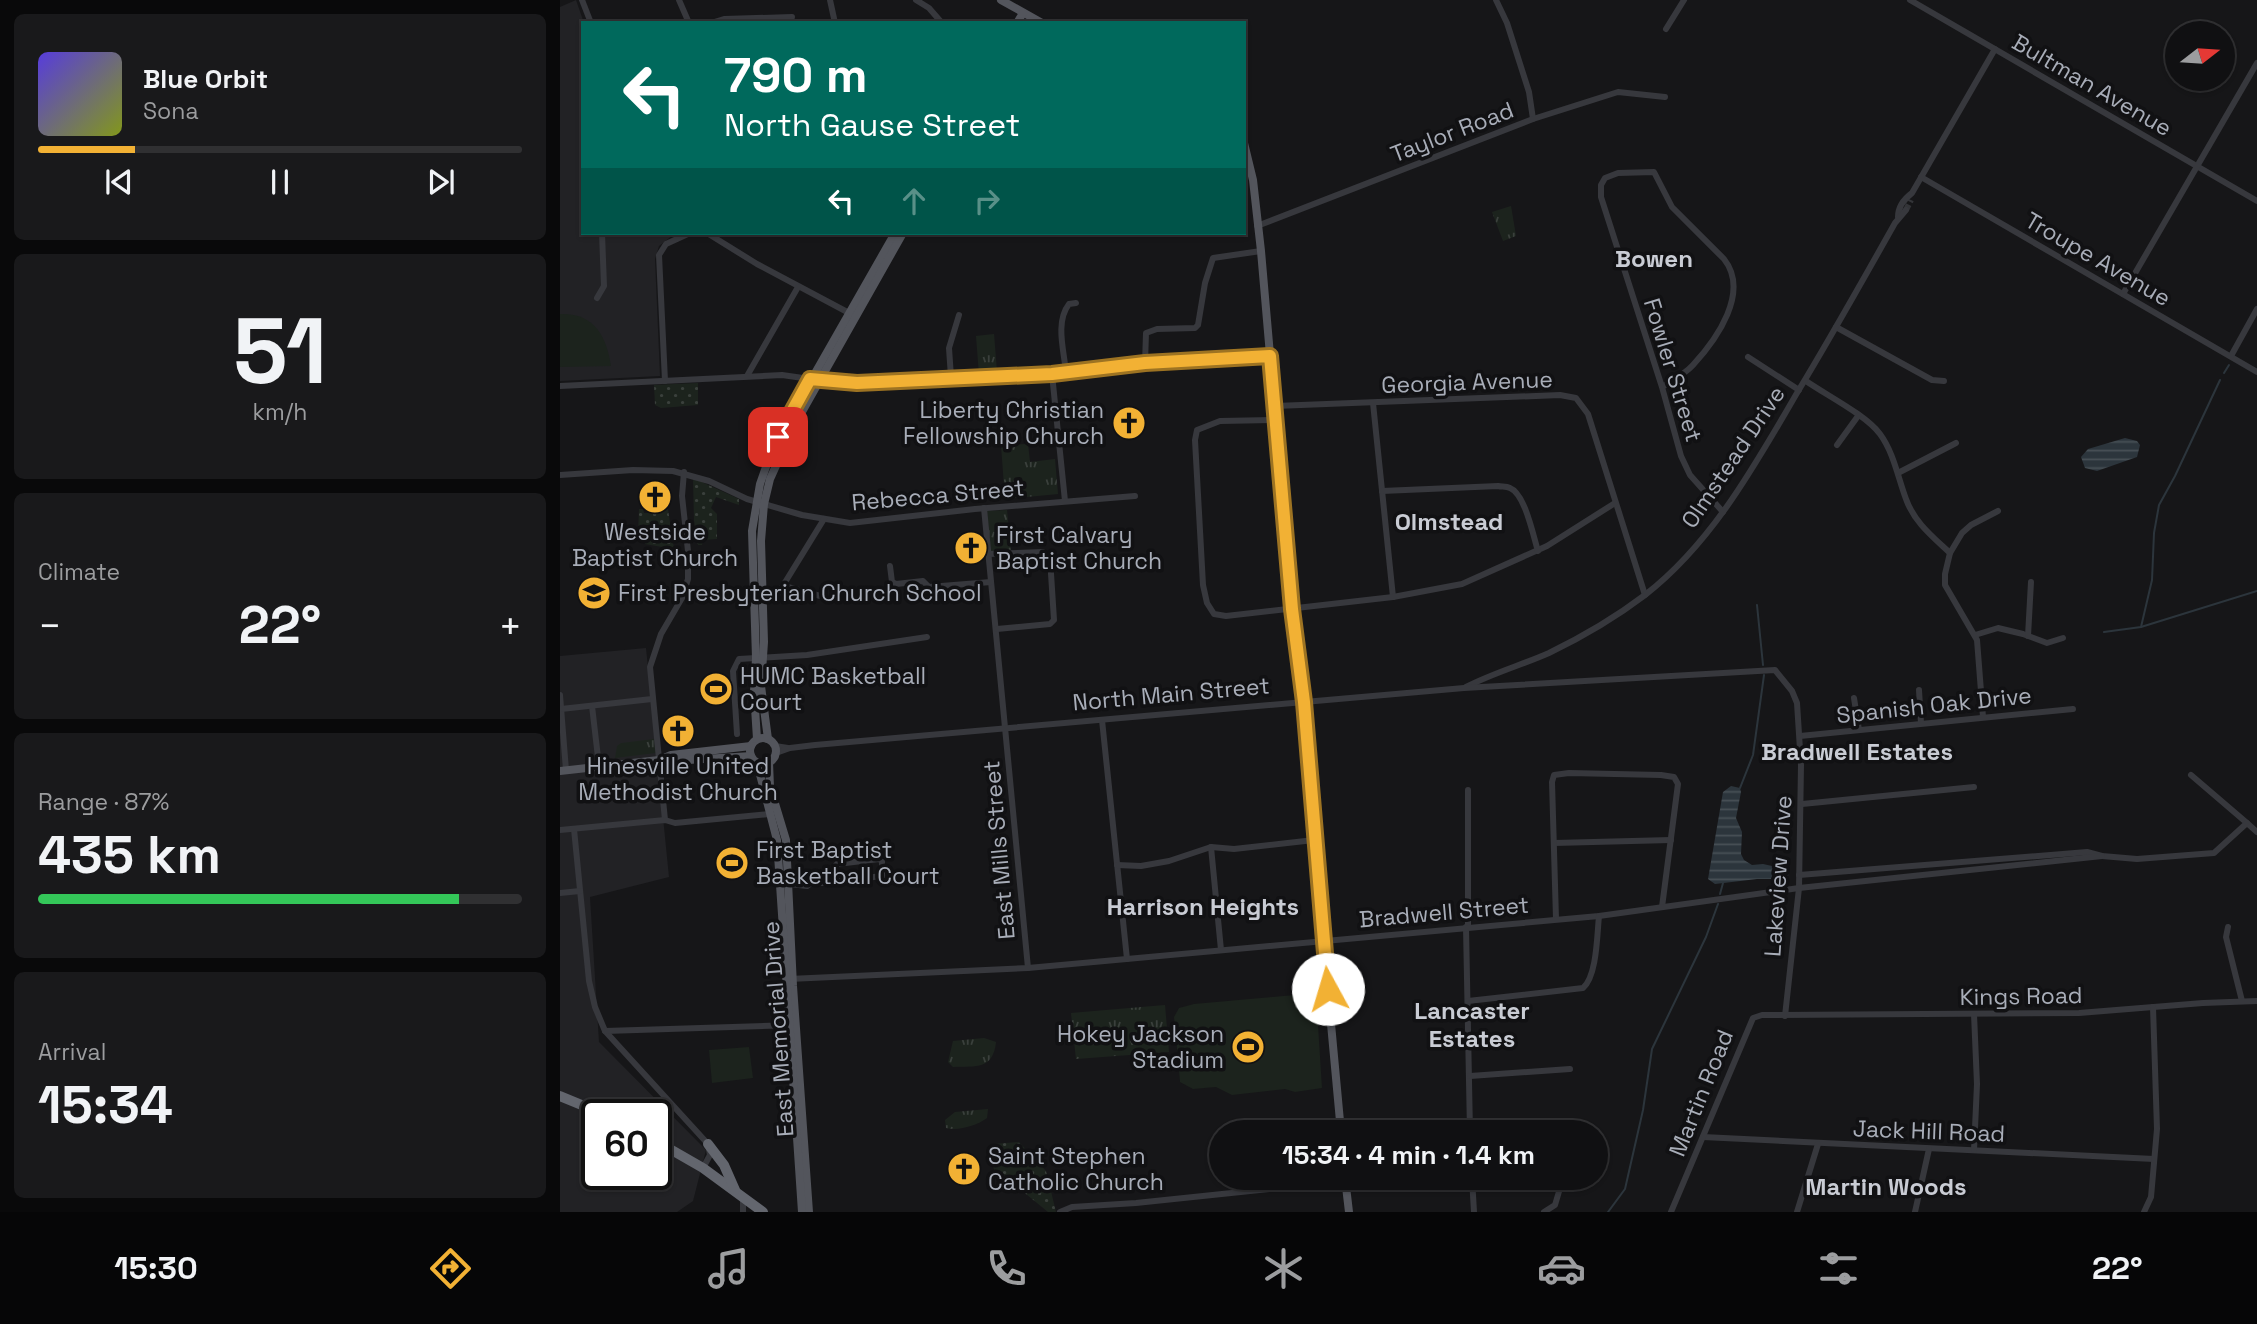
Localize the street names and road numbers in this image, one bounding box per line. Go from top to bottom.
street label: Bultman Avenue [2007,27,2177,143]
street label: Taylor Road [1386,95,1518,169]
street label: Troupe Avenue [2020,205,2176,313]
street label: Fowler Street [1637,294,1709,446]
street label: Georgia Avenue [1381,364,1553,400]
street label: Olmstead Drive [1674,380,1792,534]
street label: Rebecca Street [850,472,1026,518]
street label: North Main Street [1071,670,1271,718]
street label: Spanish Oak Drive [1835,680,2033,730]
street label: East Mills Street [976,759,1022,941]
street label: Lakeview Drive [1757,794,1799,958]
street label: Bradwell Street [1358,890,1530,934]
street label: East Memorial Drive [755,920,801,1138]
street label: Kings Road [1959,980,2083,1012]
street label: Martin Road [1662,1025,1740,1161]
street label: Jack Hill Road [1852,1113,2006,1149]

